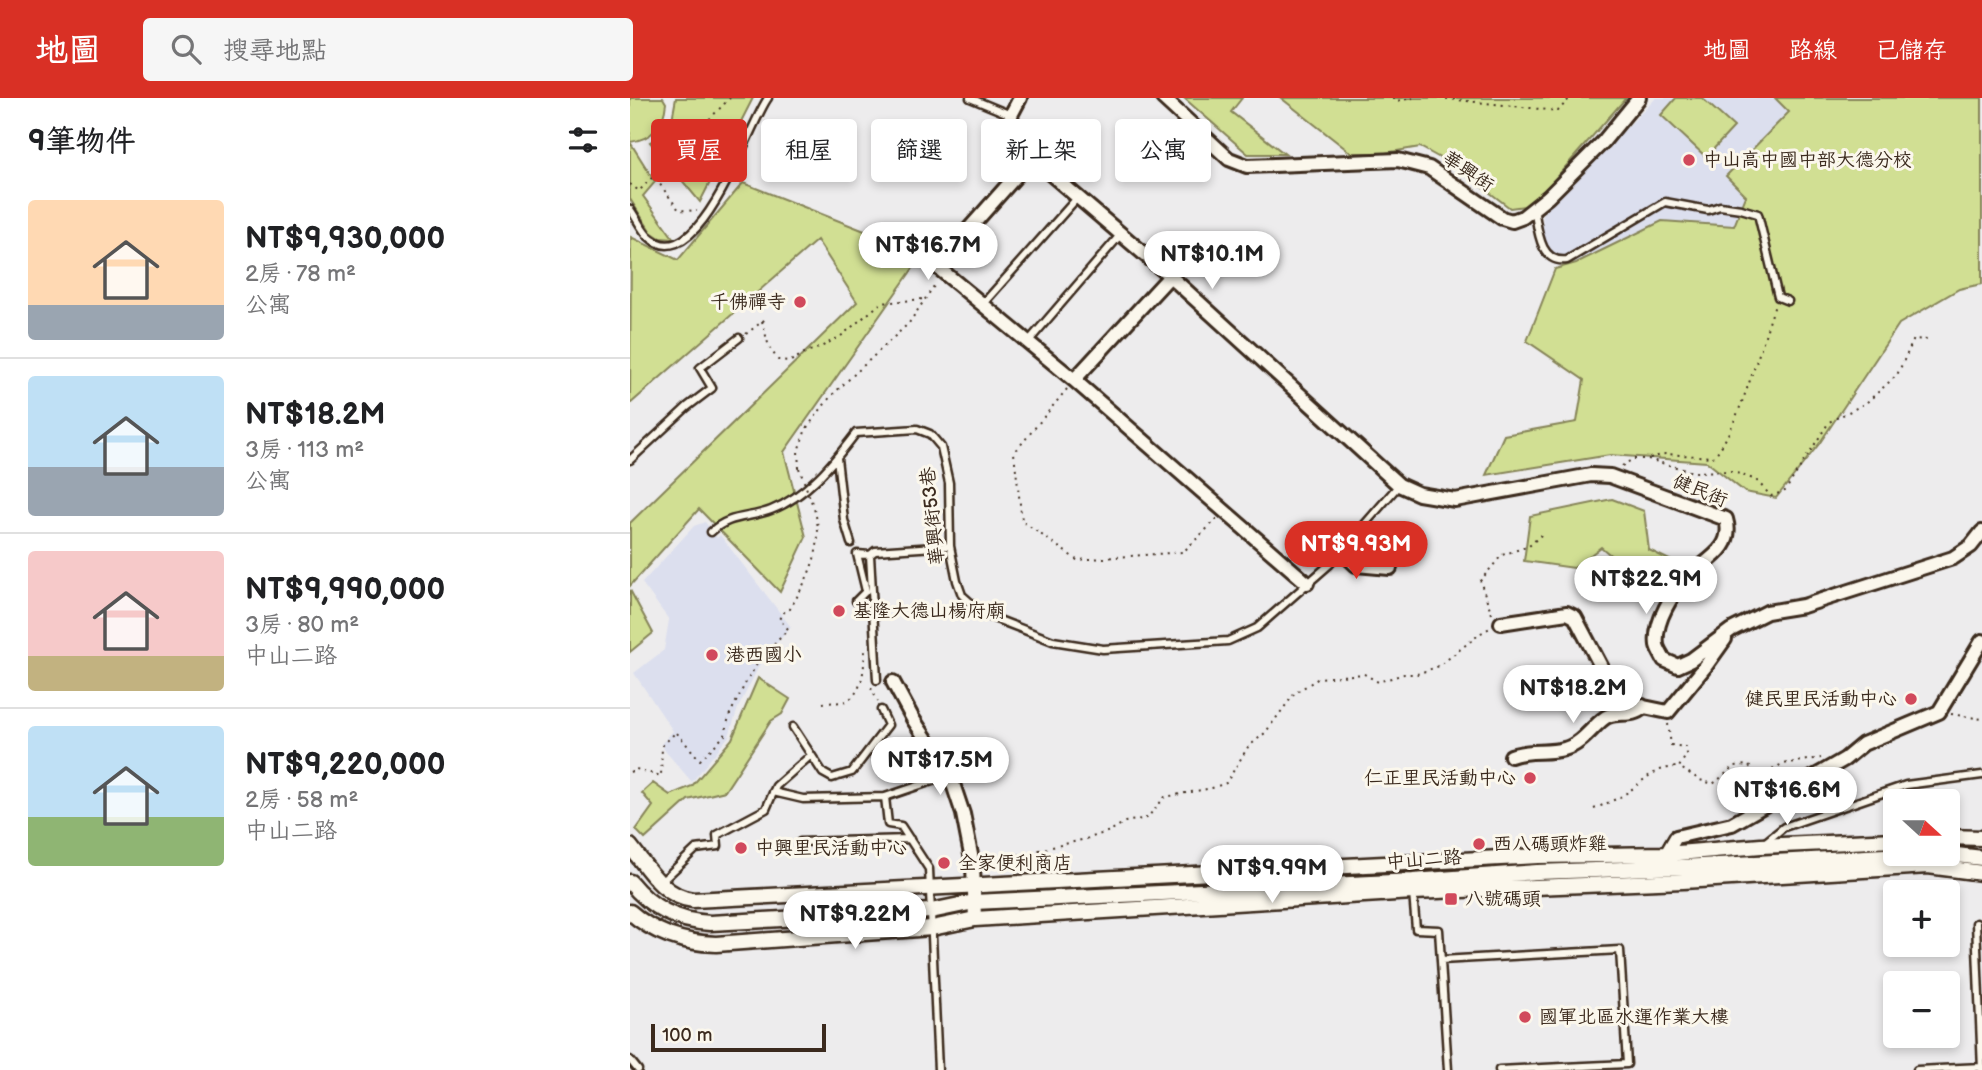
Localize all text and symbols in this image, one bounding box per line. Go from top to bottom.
search box [143,18,633,81]
icon: search [167,30,205,68]
text: 地圖 [35,31,101,71]
text: 搜尋地點 [223,36,327,67]
text: 地圖 [1703,36,1751,65]
text: 路線 [1789,36,1837,65]
text: 已儲存 [1875,36,1947,65]
chip: 買屋 [651,119,747,182]
chip: 租屋 [761,119,857,182]
chip: 篩選 [871,119,967,182]
chip: 新上架 [981,119,1101,182]
chip: 公寓 [1115,119,1211,182]
icon: filters [564,121,602,159]
text: 9筆物件 [28,124,136,160]
street label: 華興街 [1438,147,1498,197]
place label: 中山高中國中部大德分校 [1703,149,1912,172]
marker: 中山高中國中部大德分校 [1681,152,1697,168]
text: NT$9,930,000 [245,221,445,257]
pin: NT$16.7M [856,222,1000,282]
icon: home [84,228,168,312]
text: NT$16.7M [875,231,981,259]
pin: NT$10.1M [1140,232,1284,291]
text: NT$10.1M [1160,240,1264,268]
text: 2房 · 78 m² [245,260,356,288]
text: 公寓 [245,291,291,319]
place label: 千佛禪寺 [710,291,786,314]
marker: 千佛禪寺 [792,294,808,310]
text: NT$18.2M [245,397,385,433]
icon: home [84,404,168,488]
text: 3房 · 113 m² [245,436,364,464]
street label: 華興街53巷 [916,466,950,566]
text: 公寓 [245,467,291,495]
street label: 健民街 [1669,470,1731,512]
pin: NT$9.93M [1284,522,1428,581]
text: NT$9.93M [1301,530,1411,558]
pin: NT$22.9M [1574,556,1718,616]
text: NT$22.9M [1590,565,1702,593]
text: NT$9,990,000 [245,572,445,608]
icon: home [84,579,168,663]
place label: 基隆大德山楊府廟 [853,600,1005,623]
marker: 基隆大德山楊府廟 [831,603,847,619]
text: 3房 · 80 m² [245,611,359,639]
text: 中山二路 [245,642,337,670]
place label: 港西國小 [726,644,802,667]
marker: 港西國小 [704,647,720,663]
pin: NT$18.2M [1501,666,1645,725]
text: NT$18.2M [1519,674,1627,702]
place label: 健民里民活動中心 [1745,688,1897,711]
marker: 健民里民活動中心 [1903,691,1919,707]
pin: NT$17.5M [868,738,1012,797]
text: NT$17.5M [887,746,993,774]
text: NT$9,220,000 [245,747,445,783]
icon: home [84,754,168,838]
place label: 仁正里民活動中心 [1364,767,1516,790]
pin: NT$16.6M [1715,768,1859,827]
marker: 仁正里民活動中心 [1522,770,1538,786]
text: NT$16.6M [1733,776,1841,804]
text: 2房 · 58 m² [245,786,358,814]
north arrow [1883,789,1960,866]
map controls [1883,789,1960,1048]
text: 中山二路 [245,817,337,845]
place label: 西八碼頭炸雞 [1493,833,1607,856]
marker: 西八碼頭炸雞 [1471,836,1487,852]
place label: 中興里民活動中心 [755,837,907,860]
marker: 中興里民活動中心 [733,840,749,856]
pin: NT$9.99M [1200,846,1344,905]
street label: 中山二路 [1385,846,1463,874]
place label: 全家便利商店 [958,852,1072,875]
text: NT$9.99M [1217,854,1327,882]
marker: 全家便利商店 [936,855,952,871]
button: + [1883,880,1960,957]
place label: 八號碼頭 [1465,888,1541,911]
marker: 八號碼頭 [1443,891,1459,907]
pin: NT$9.22M [783,892,927,951]
text: NT$9.22M [799,900,911,928]
button: − [1883,971,1960,1048]
place label: 國軍北區水運作業大樓 [1539,1006,1729,1029]
marker: 國軍北區水運作業大樓 [1517,1009,1533,1025]
scale bar [651,1021,826,1053]
text: 100 m [662,1024,713,1047]

